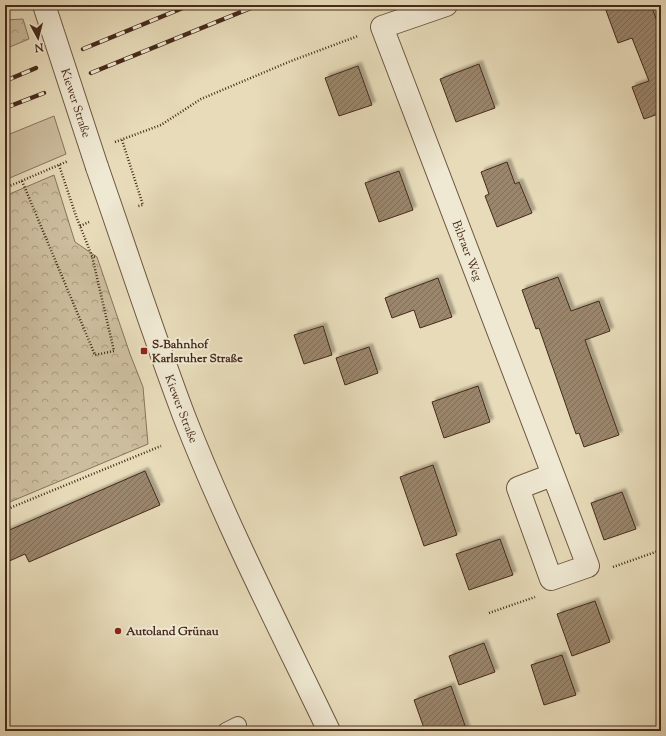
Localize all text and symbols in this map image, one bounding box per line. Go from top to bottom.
north arrow [18,18,58,58]
text: N [34,38,45,55]
street label: Kiewer Straße [55,66,95,141]
street label: Bibraer Weg [447,218,486,284]
place label: S-Bahnhof Karlsruher Straße [151,336,243,368]
marker: S-Bahnhof Karlsruher Straße [139,346,149,356]
street label: Kiewer Straße [159,372,202,446]
place label: Autoland Grünau [125,623,219,641]
marker: Autoland Grünau [113,626,123,636]

